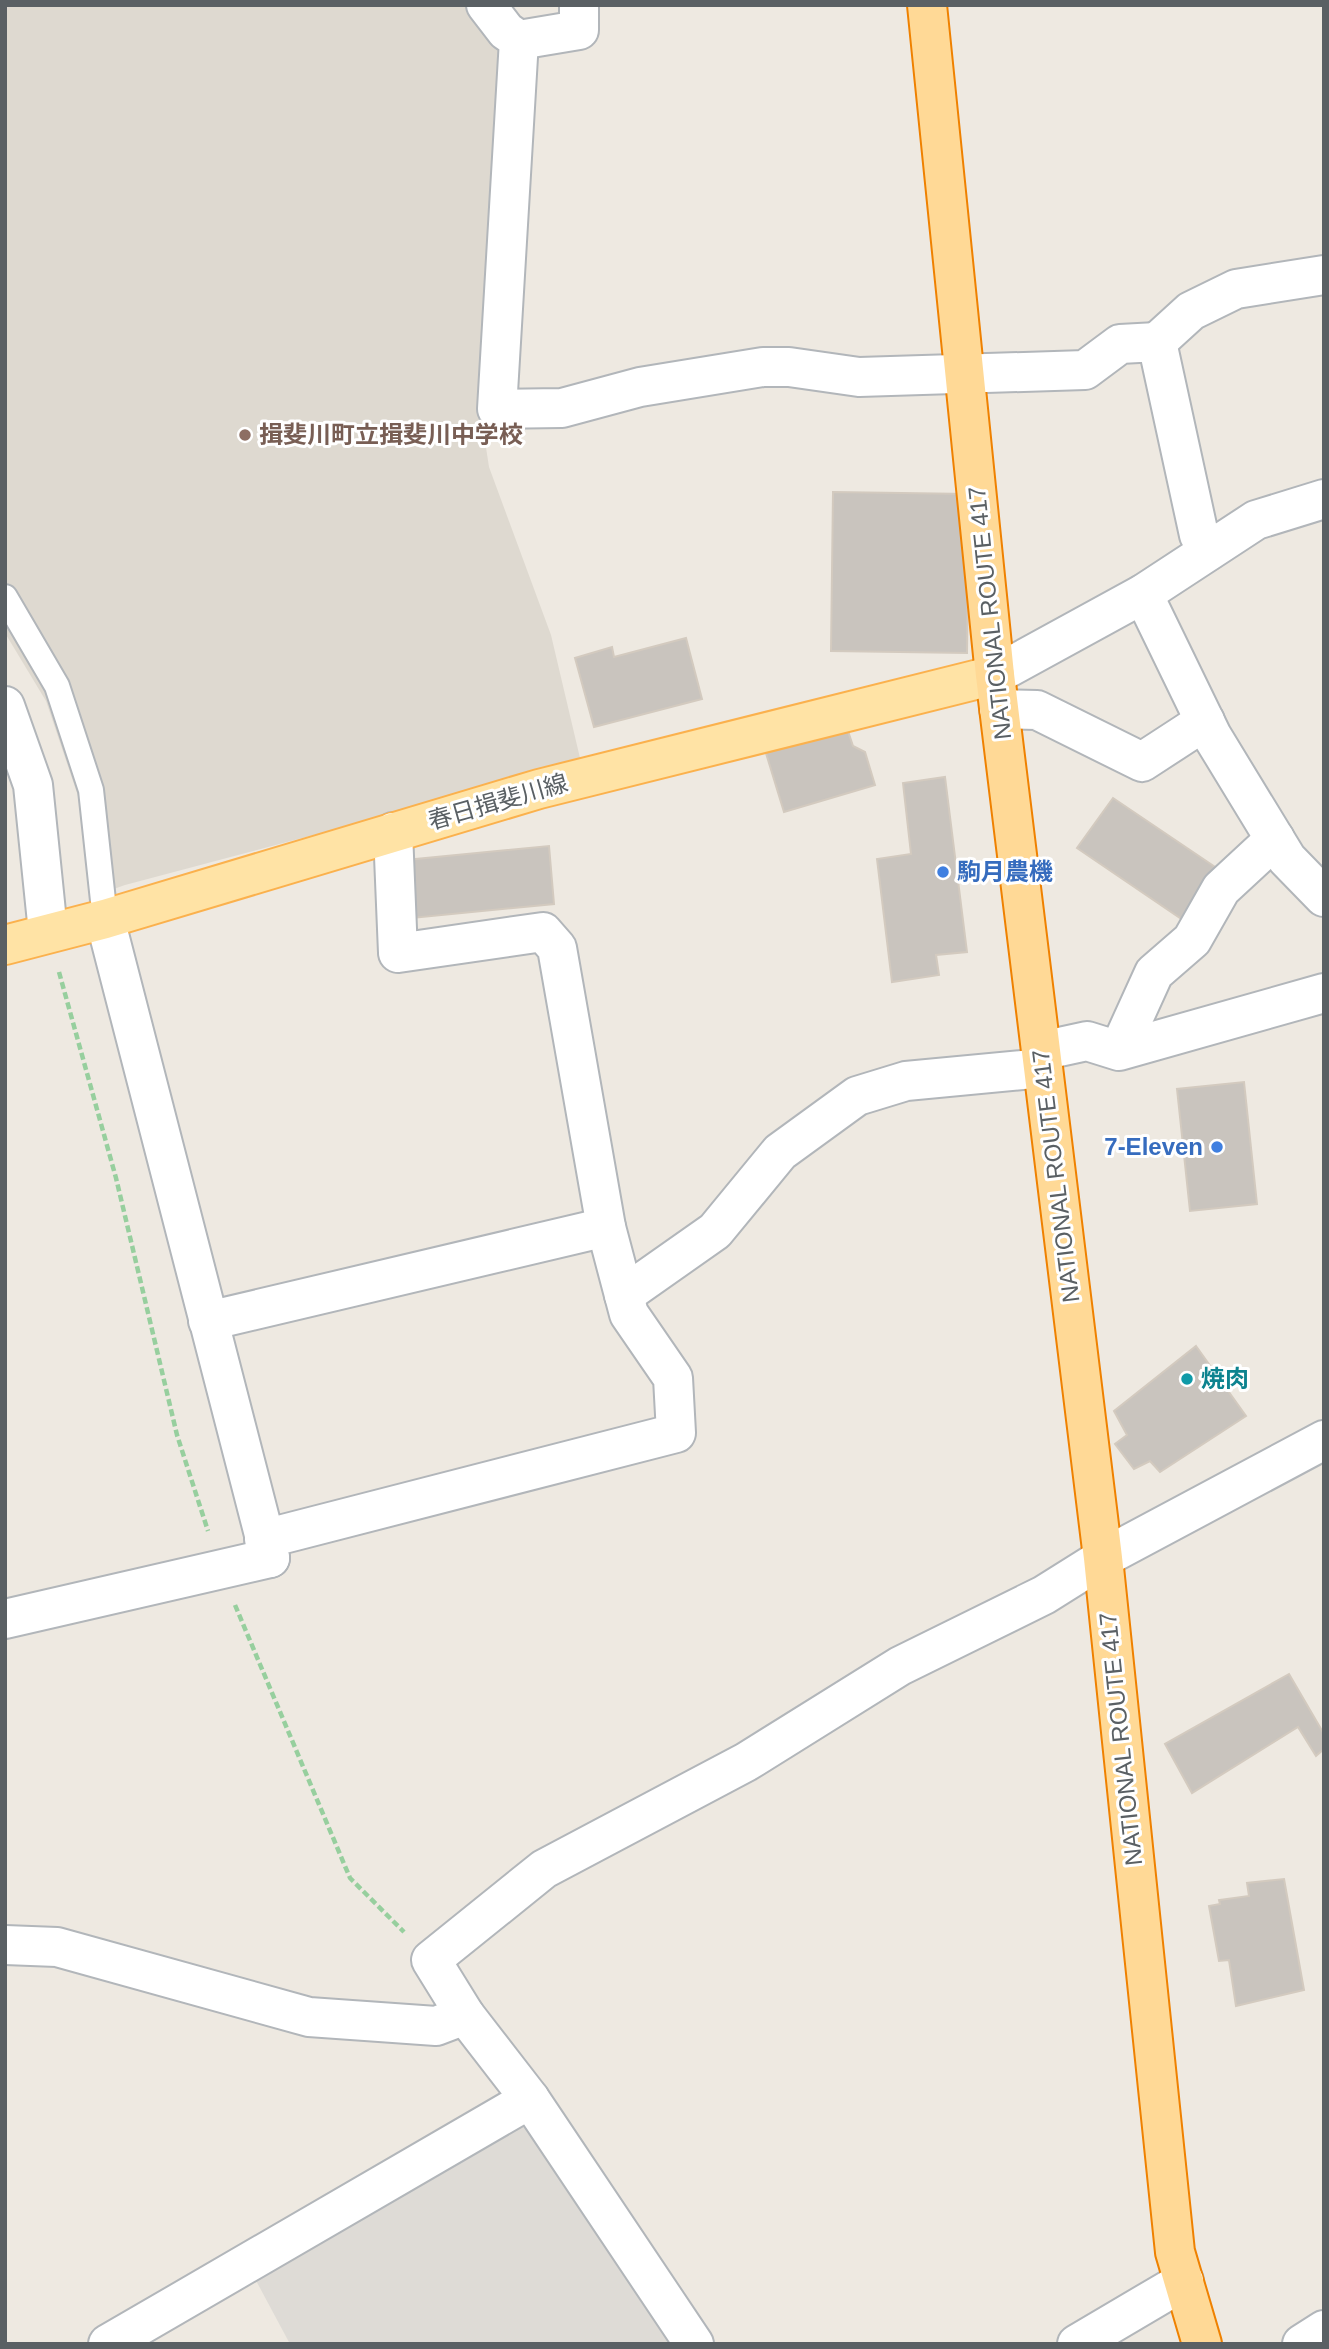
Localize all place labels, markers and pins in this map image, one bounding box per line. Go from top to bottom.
place label: 揖斐川町立揖斐川中学校 [259,421,523,448]
marker: 揖斐川町立揖斐川中学校 [237,427,253,443]
place label: 駒月農機 [957,858,1053,885]
marker: 駒月農機 [935,864,951,880]
place label: 7-Eleven [1104,1133,1203,1160]
marker: 7-Eleven [1209,1139,1225,1155]
place label: 焼肉 [1201,1365,1249,1392]
marker: 焼肉 [1179,1371,1195,1387]

